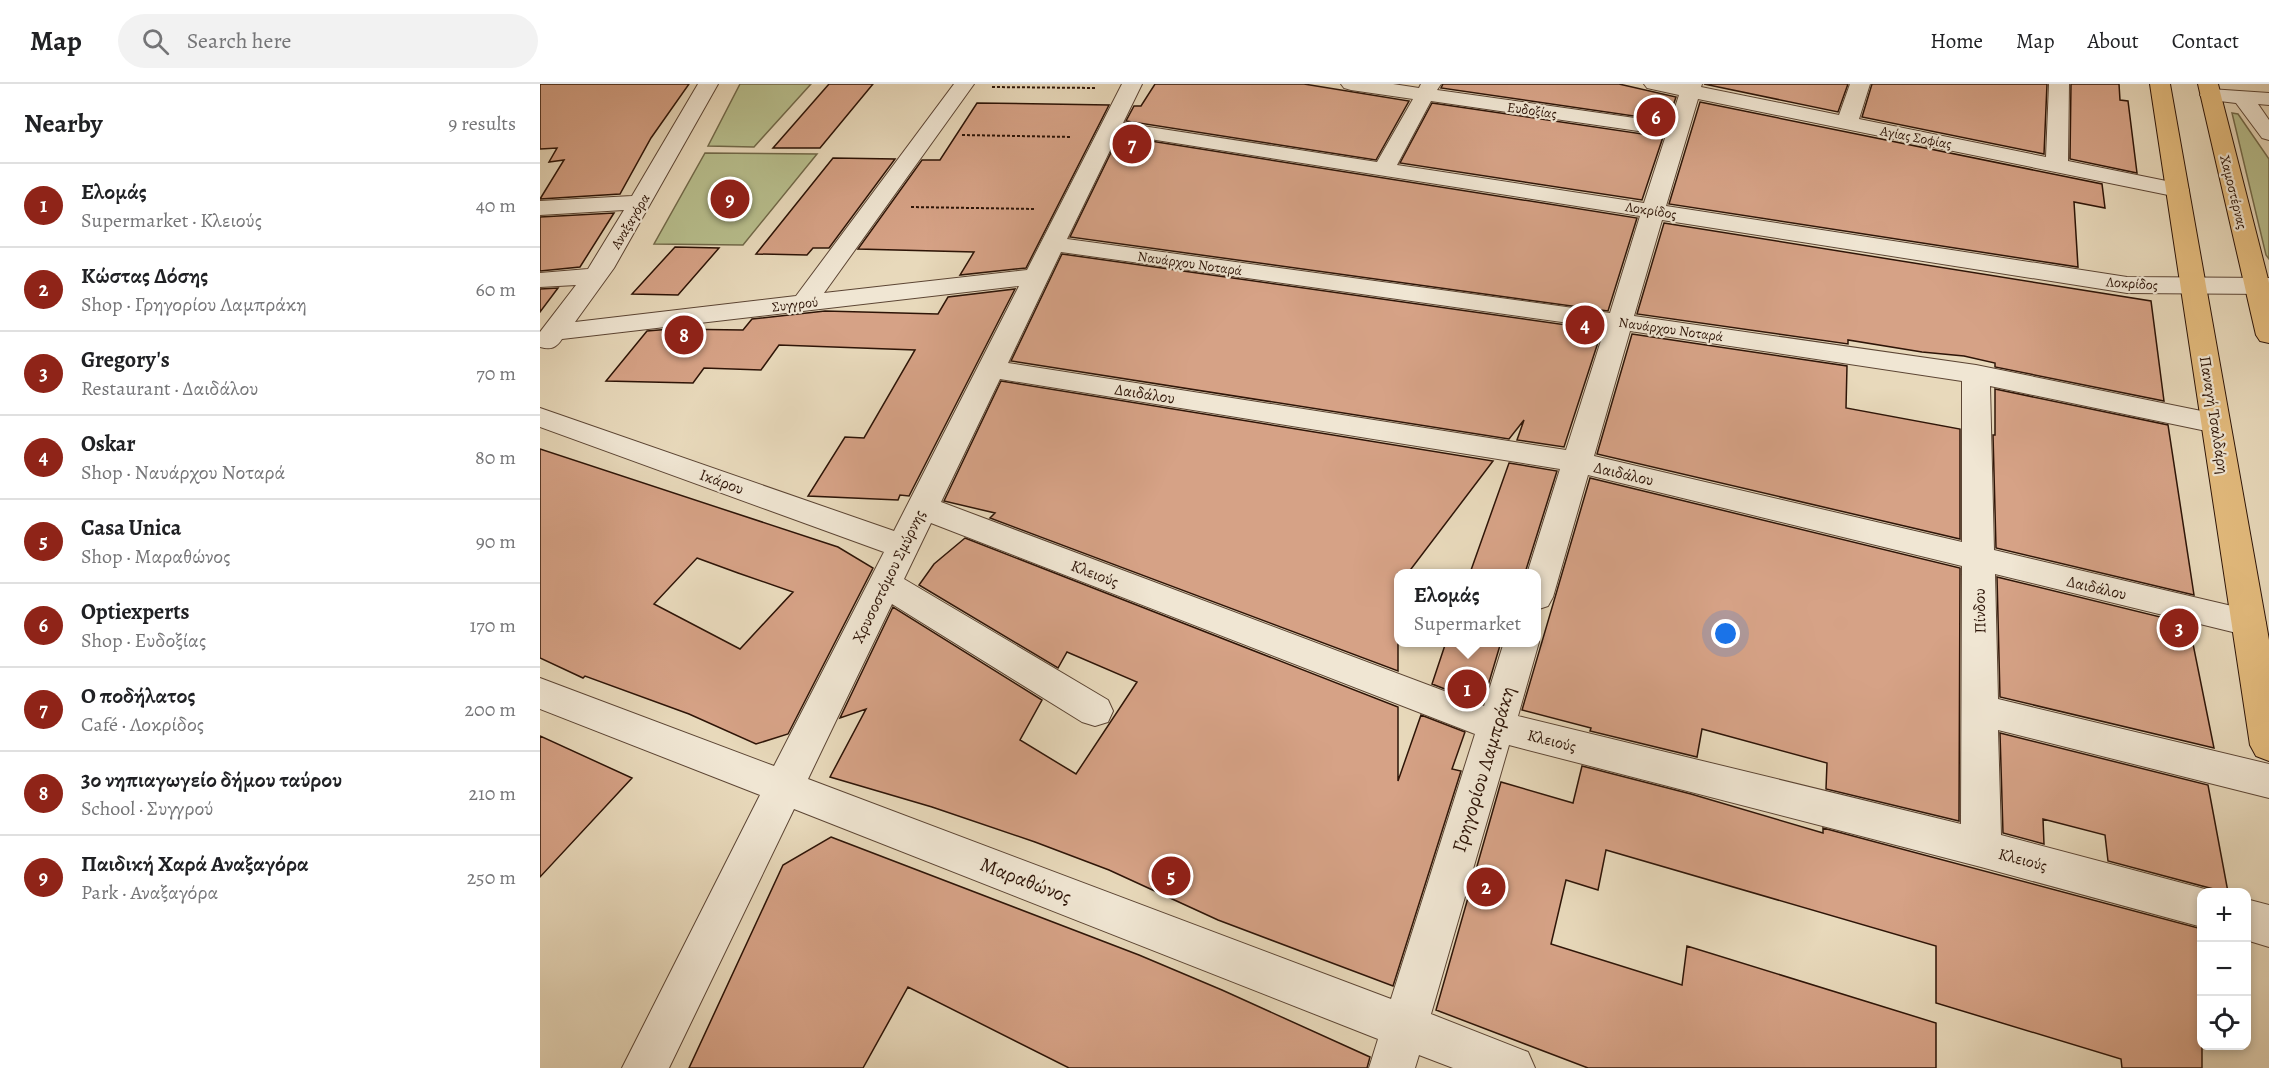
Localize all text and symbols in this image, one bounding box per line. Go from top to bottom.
search box [118,14,538,68]
text: Map [30,22,82,60]
icon: search [139,25,172,58]
text: Search here [187,26,291,56]
text: Home [1930,27,1983,55]
text: Map [2016,27,2054,55]
text: About [2087,27,2139,55]
text: Contact [2172,27,2239,55]
pin: 6 [1636,94,1676,140]
street label: Ευδοξίας [1506,98,1558,123]
text: Nearby [24,106,103,141]
text: 9 results [448,110,516,137]
street label: Αγίας Σοφίας [1877,121,1953,154]
pin: 7 [1112,122,1152,166]
street label: Χαμοστέρνας [2215,153,2252,231]
pin: 9 [710,176,750,222]
text: Ελομάς [81,177,147,207]
street label: Αναξαγόρα [606,190,655,253]
text: 1 [40,192,47,219]
text: 40 m [476,192,516,219]
street label: Λοκρίδος [1623,197,1678,224]
text: Supermarket · Κλειούς [81,207,262,234]
street label: Ναυάρχου Νοταρά [1136,247,1244,280]
text: Κώστας Δόσης [81,261,208,291]
street label: Λοκρίδος [2104,272,2158,295]
text: 2 [39,276,48,303]
text: 60 m [476,276,516,303]
text: Shop · Γρηγορίου Λαμπράκη [81,291,307,318]
street label: Συγγρού [771,292,819,317]
pin: 4 [1566,302,1604,348]
pin: 8 [664,312,704,358]
street label: Ναυάρχου Νοταρά [1617,313,1725,346]
text: Gregory's [81,345,170,375]
street label: Παναγή Τσαλδάρη [2194,355,2234,476]
text: 3 [39,360,48,387]
text: 70 m [476,360,516,387]
text: Restaurant · Δαιδάλου [81,375,258,402]
street label: Δαιδάλου [1113,378,1177,410]
text: Oskar [81,429,136,459]
text: 4 [39,444,48,471]
text: 80 m [475,444,516,471]
street label: Δαιδάλου [1592,456,1656,492]
text: Shop · Ναυάρχου Νοταρά [81,459,285,486]
street label: Ικάρου [696,464,747,500]
street label: Χρυσοστόμου Σμύρνης [847,506,931,647]
text: Casa Unica [81,513,181,543]
text: 5 [39,528,48,555]
text: 90 m [476,528,516,555]
text: Shop · Μαραθώνος [81,543,230,570]
street label: Κλειούς [1068,555,1122,593]
popup [1394,569,1541,647]
street label: Δαιδάλου [2065,570,2129,606]
text: Ελομάς [1414,580,1480,610]
street label: Πίνδου [1969,588,1991,634]
text: Optiexperts [81,597,190,627]
pin: 3 [2160,606,2198,650]
text: Supermarket [1414,610,1521,637]
text: 6 [39,612,48,639]
text: 170 m [470,612,516,639]
your location [1711,619,1740,648]
text: Shop · Ευδοξίας [81,627,206,654]
pin: 1 [1448,666,1486,712]
text: Ο ποδήλατος [81,681,195,711]
street label: Γρηγορίου Λαμπράκη [1445,683,1522,855]
text: 7 [39,696,48,723]
text: 200 m [465,696,516,723]
text: Café · Λοκρίδος [81,711,204,738]
street label: Κλειούς [1525,724,1579,758]
text: 3ο νηπιαγωγείο δήμου ταύρου [81,765,342,795]
text: 8 [39,780,48,807]
text: 210 m [468,780,516,807]
text: School · Συγγρού [81,795,213,822]
street label: Κλειούς [1996,843,2050,877]
text: Παιδική Χαρά Αναξαγόρα [81,849,309,879]
street label: Μαραθώνος [976,851,1075,910]
pin: 5 [1152,854,1190,898]
text: 9 [39,864,48,891]
text: 250 m [467,864,516,891]
pin: 2 [1466,864,1506,910]
text: Park · Αναξαγόρα [81,879,218,906]
map controls [2197,888,2251,1050]
button: + [2197,888,2251,942]
button: − [2197,942,2251,996]
button: locate [2197,996,2251,1050]

